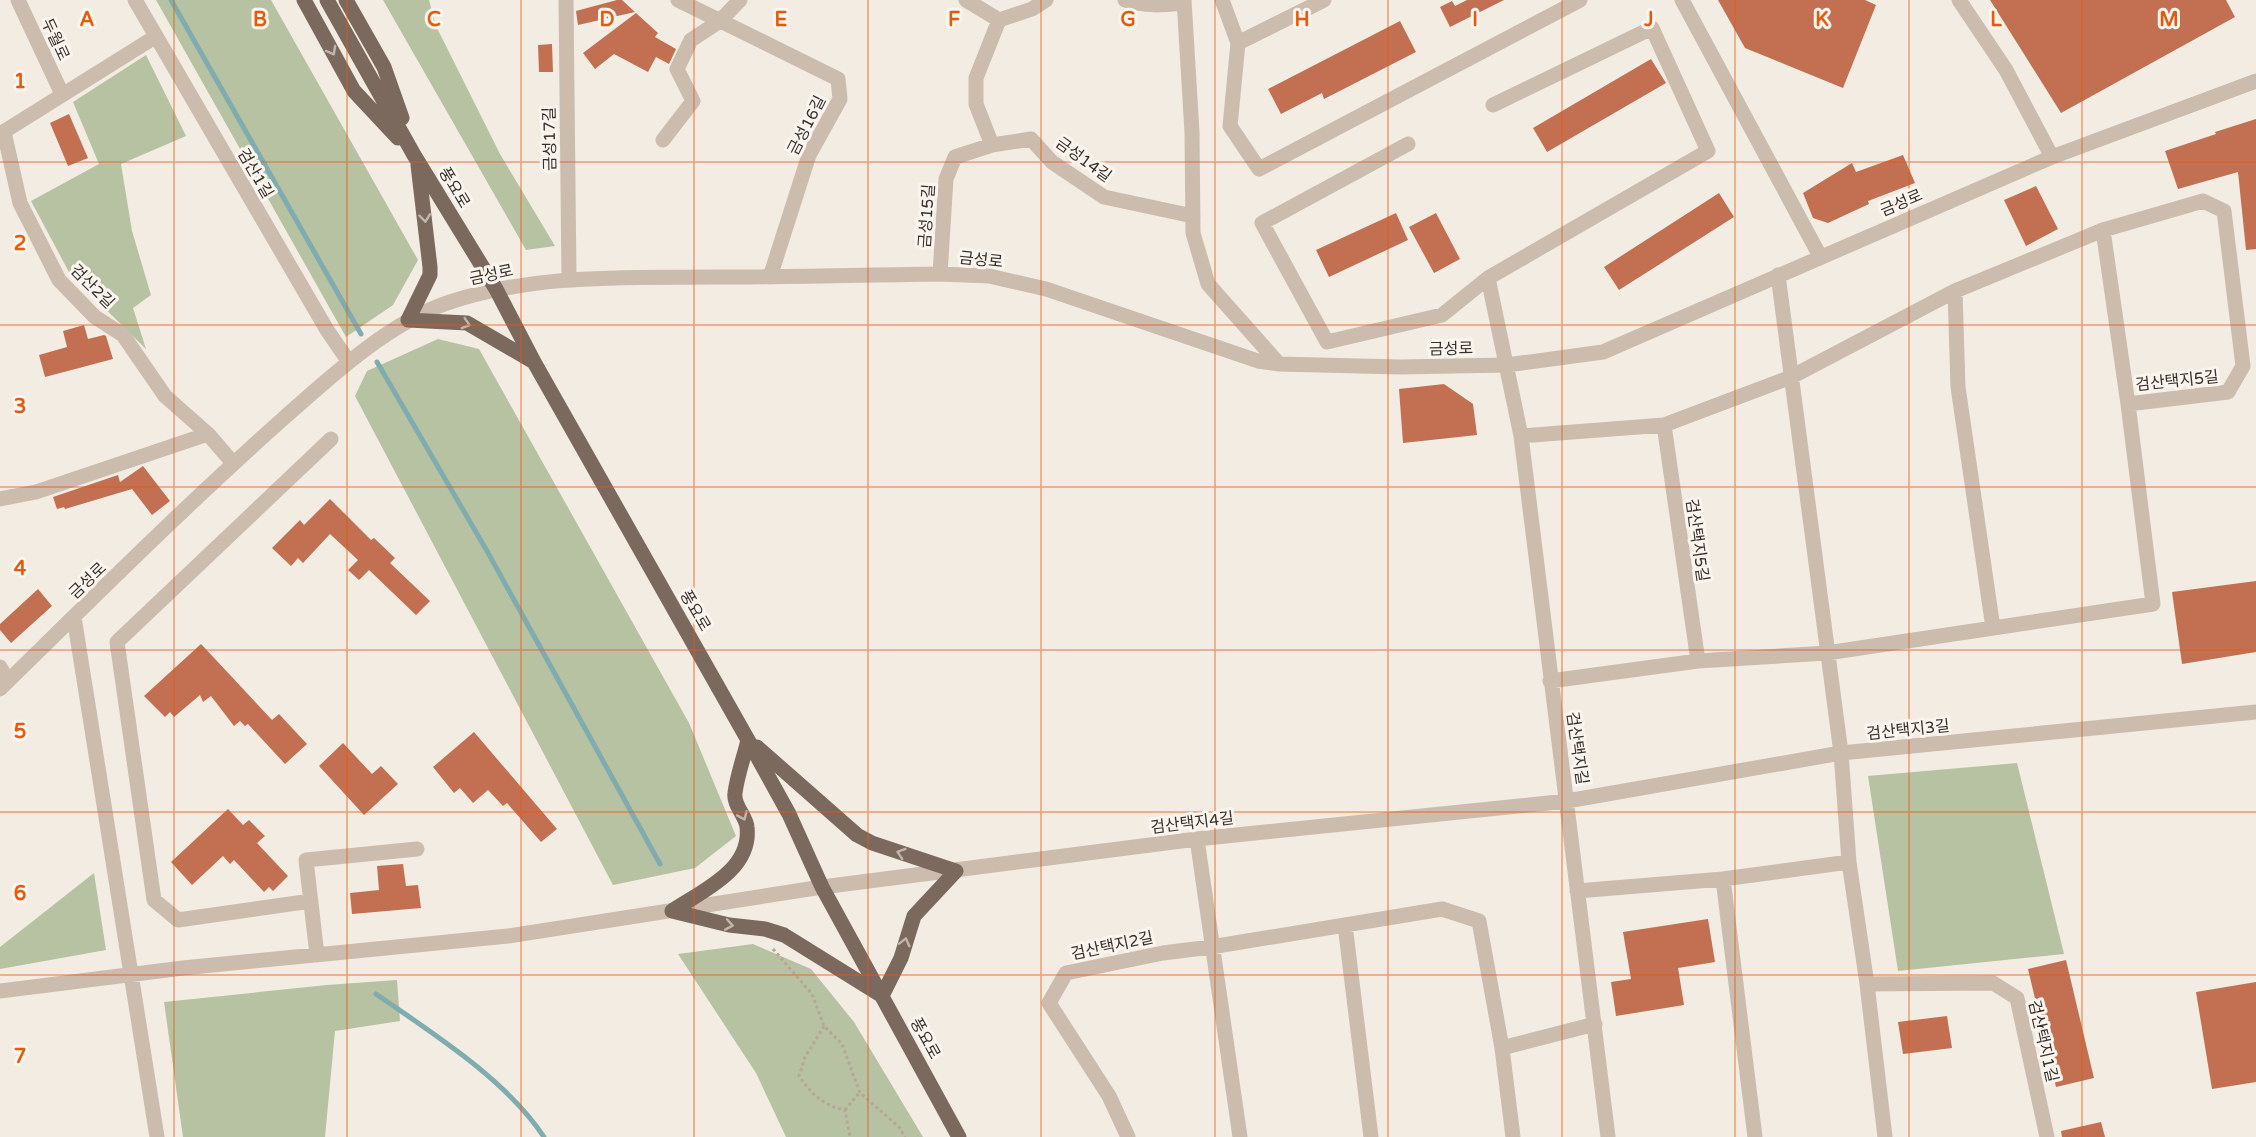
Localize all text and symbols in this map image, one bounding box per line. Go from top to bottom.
text: A [80,8,95,32]
text: B [253,8,267,32]
text: C [427,8,441,32]
text: D [599,8,615,32]
text: E [775,8,788,32]
text: F [948,8,960,32]
text: G [1120,8,1136,32]
text: H [1294,8,1310,32]
text: I [1472,8,1478,32]
text: J [1643,8,1654,32]
text: K [1815,8,1829,32]
text: L [1990,8,2002,32]
text: M [2159,8,2179,32]
street label: 두월로 [37,15,74,64]
one-way arrow [325,45,336,56]
text: 1 [14,70,26,94]
street label: 금성16길 [783,92,830,159]
street label: 금성17길 [539,107,561,171]
street label: 금성14길 [1052,133,1115,187]
street label: 검산1길 [233,145,277,202]
street label: 풍요로 [434,163,474,212]
street label: 금성15길 [915,183,939,249]
street label: 금성로 [1877,185,1926,221]
one-way arrow [418,213,431,223]
text: 2 [14,232,26,256]
street label: 금성로 [958,248,1004,272]
street label: 검산2길 [66,260,119,313]
street label: 금성로 [468,261,515,289]
one-way arrow [460,317,471,329]
street label: 금성로 [1429,339,1474,359]
street label: 검산택지5길 [2134,367,2220,395]
text: 3 [14,395,26,419]
street label: 검산택지5길 [1681,497,1713,583]
text: 4 [14,557,27,581]
street label: 금성로 [65,558,111,603]
street label: 풍요로 [675,586,715,635]
street label: 검산택지길 [1562,710,1592,786]
street label: 검산택지3길 [1865,716,1951,744]
text: 5 [14,720,26,744]
street label: 검산택지4길 [1149,808,1235,838]
one-way arrow [736,809,748,820]
one-way arrow [896,847,907,860]
text: 6 [14,882,26,906]
one-way arrow [725,918,734,930]
street label: 검산택지2길 [1069,928,1155,964]
one-way arrow [898,938,910,948]
street label: 검산택지1길 [2024,998,2062,1084]
street label: 풍요로 [906,1014,945,1063]
text: 7 [14,1045,26,1069]

